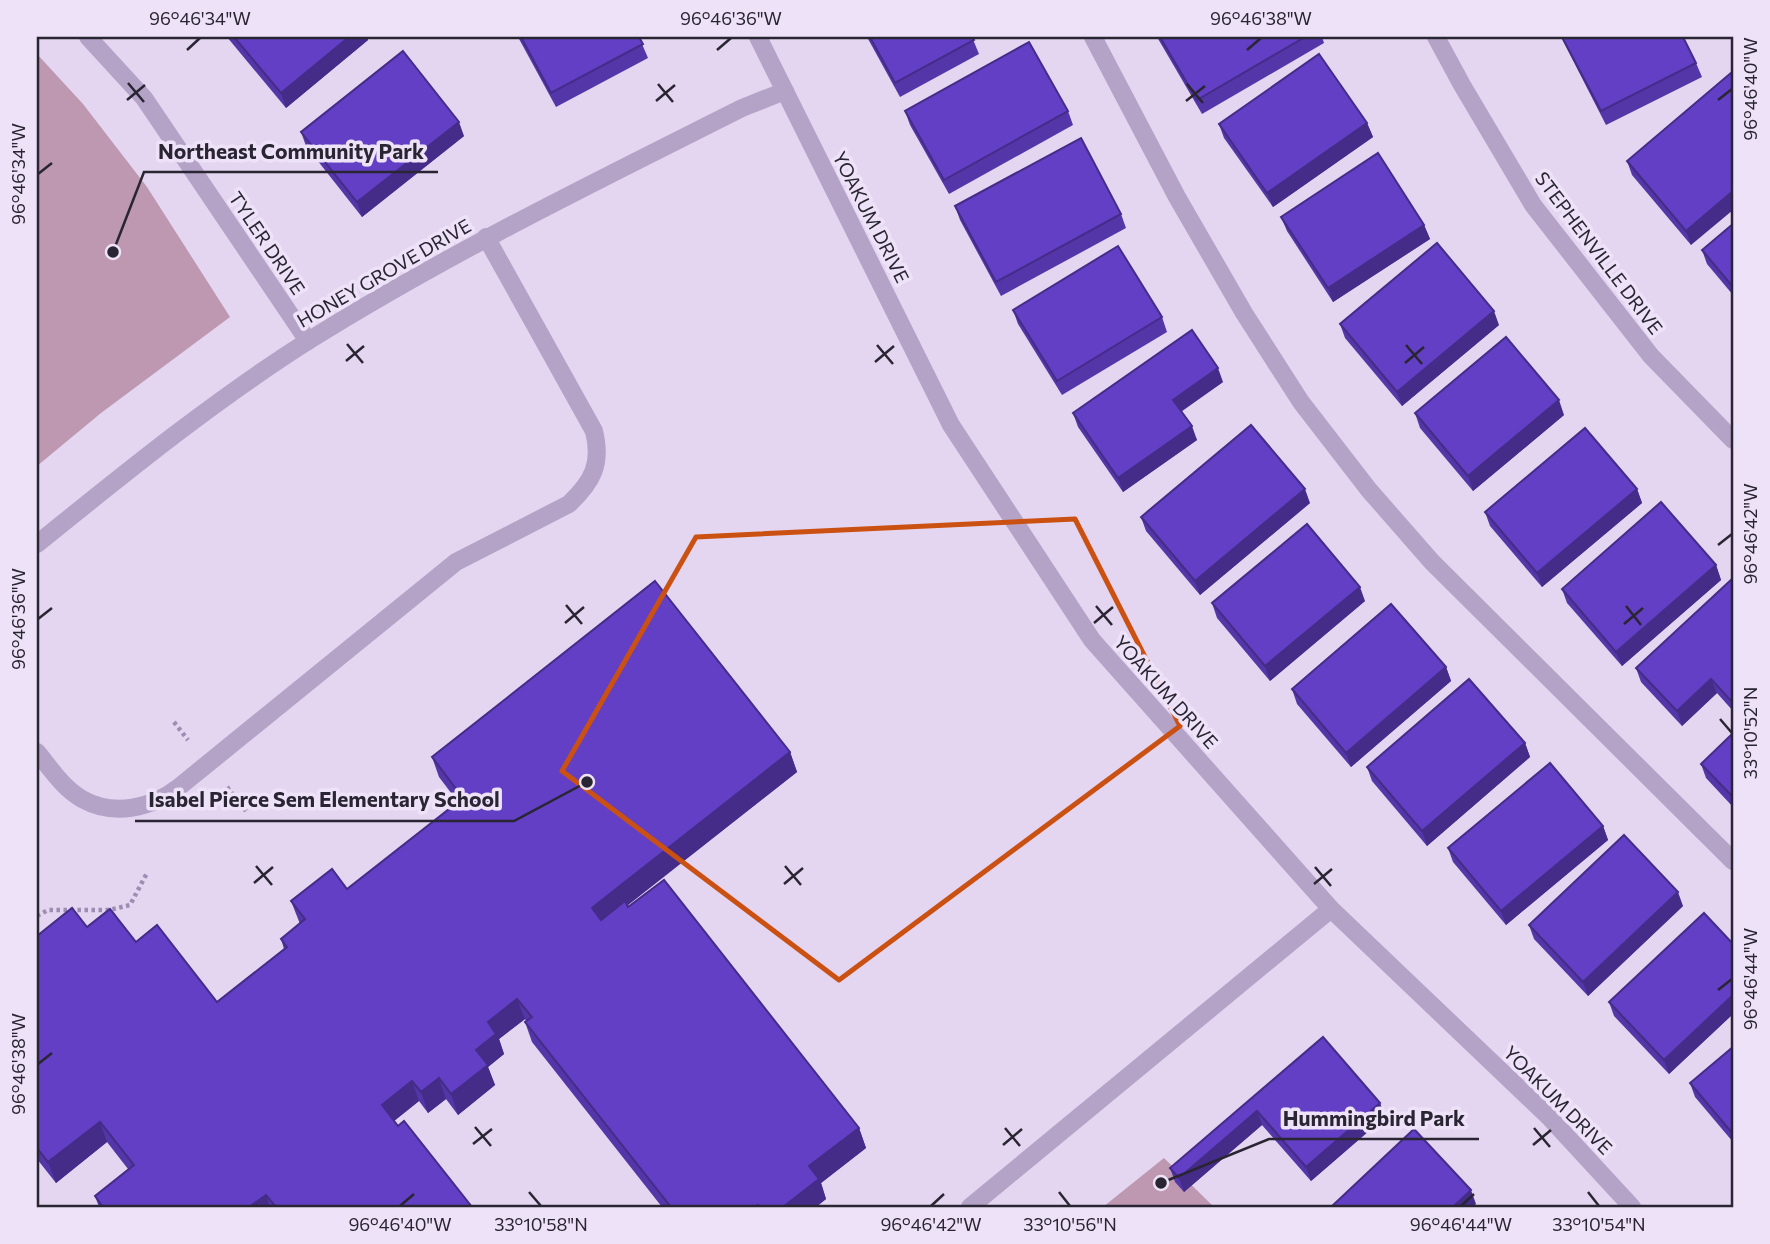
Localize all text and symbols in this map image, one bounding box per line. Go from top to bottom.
text: 96°46'34"W [149,7,251,29]
text: 96°46'36"W [680,7,782,29]
text: 96°46'38"W [1210,7,1312,29]
text: 96°46'40"W [1739,37,1761,141]
text: 96°46'34"W [7,123,29,225]
callout: Northeast Community Park [144,130,438,172]
text: Northeast Community Park [158,138,424,163]
street label: YOAKUM DRIVE [828,147,914,286]
street label: STEPHENVILLE DRIVE [1531,167,1668,338]
street label: TYLER DRIVE [224,187,310,299]
street label: HONEY GROVE DRIVE [293,213,475,332]
text: 96°46'42"W [1739,483,1761,585]
text: 96°46'36"W [7,568,29,670]
street label: YOAKUM DRIVE [1110,630,1223,753]
text: 33°10'52"N [1739,687,1761,779]
callout: Isabel Pierce Sem Elementary School [135,779,514,821]
text: Isabel Pierce Sem Elementary School [148,786,500,811]
text: 96°46'44"W [1739,928,1761,1030]
text: 96°46'38"W [7,1013,29,1115]
street label: YOAKUM DRIVE [1499,1040,1618,1159]
callout: Hummingbird Park [1269,1097,1479,1139]
text: Hummingbird Park [1283,1105,1465,1130]
text: 96°46'40"W [348,1213,452,1235]
text: 33°10'58"N [494,1213,588,1235]
text: 96°46'42"W [880,1213,982,1235]
text: 33°10'56"N [1023,1213,1117,1235]
text: 96°46'44"W [1410,1213,1512,1235]
text: 33°10'54"N [1552,1213,1646,1235]

